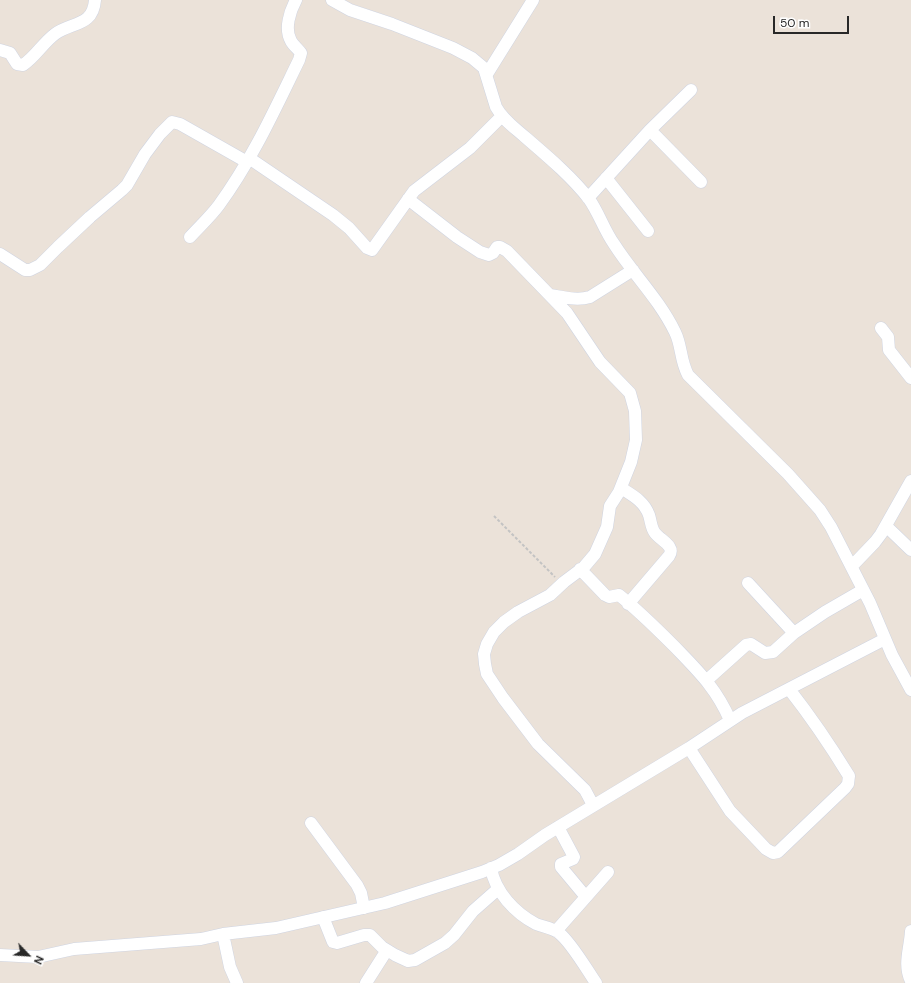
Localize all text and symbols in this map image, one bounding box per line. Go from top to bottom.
scale bar [775,8,851,34]
text: 50 m [780,15,809,31]
north arrow [8,935,48,975]
text: N [31,953,47,967]

